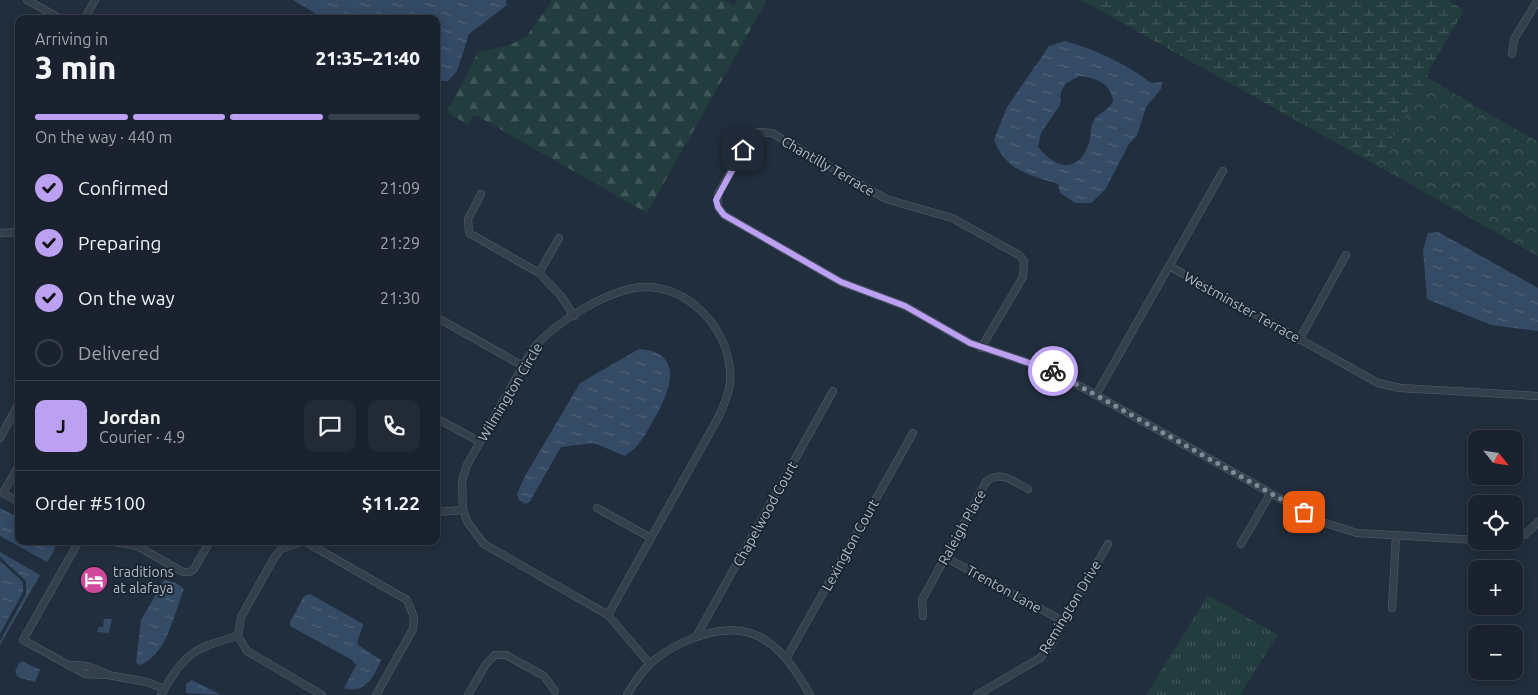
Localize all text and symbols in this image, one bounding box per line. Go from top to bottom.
text: Arriving in [35,30,108,48]
text: 21:35–21:40 [315,47,420,69]
text: 3 min [35,49,116,85]
text: On the way · 440 m [35,128,172,146]
pin [722,129,764,171]
street label: Chantilly Terrace [779,133,877,199]
icon: home [729,136,757,164]
icon: check [35,174,63,202]
text: Confirmed [78,177,169,199]
text: 21:09 [380,179,420,197]
icon: check [35,229,63,257]
text: Preparing [78,232,162,254]
text: 21:29 [380,234,420,252]
street label: Westminster Terrace [1181,268,1303,346]
icon: check [35,284,63,312]
text: On the way [78,287,175,309]
text: 21:30 [380,289,420,307]
street label: Wilmington Circle [474,340,546,444]
text: Delivered [78,342,160,364]
courier [1028,346,1078,396]
icon: bike [1039,357,1067,385]
button: chat [304,400,356,452]
button: phone [368,400,420,452]
text: Jordan [99,406,161,428]
text: J [56,415,66,437]
text: Courier · 4.9 [99,428,185,446]
north arrow [1468,430,1522,485]
map controls [1468,430,1523,680]
street label: Chapelwood Court [730,458,801,569]
street label: Raleigh Place [935,487,989,567]
pin [1283,491,1325,533]
text: Order #5100 [35,492,145,514]
text: $11.22 [362,492,420,514]
button: locate [1468,495,1523,550]
street label: Lexington Court [818,496,882,593]
icon: bag [1290,498,1318,526]
street label: Remington Drive [1036,557,1104,657]
button: + [1468,560,1523,615]
street label: Trenton Lane [964,562,1044,616]
place label: traditions at alafaya [113,564,174,596]
hotel icon: traditions at alafaya [79,565,109,595]
button: − [1468,625,1523,680]

